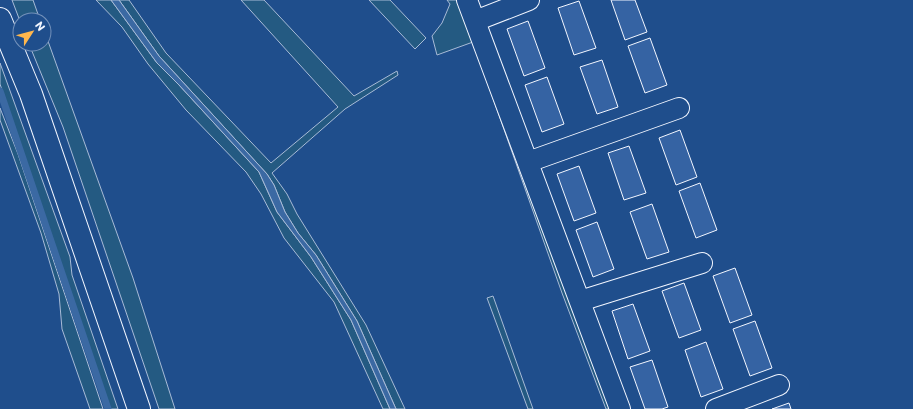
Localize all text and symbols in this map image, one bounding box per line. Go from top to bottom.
north arrow [12,12,52,52]
text: N [33,19,48,33]

